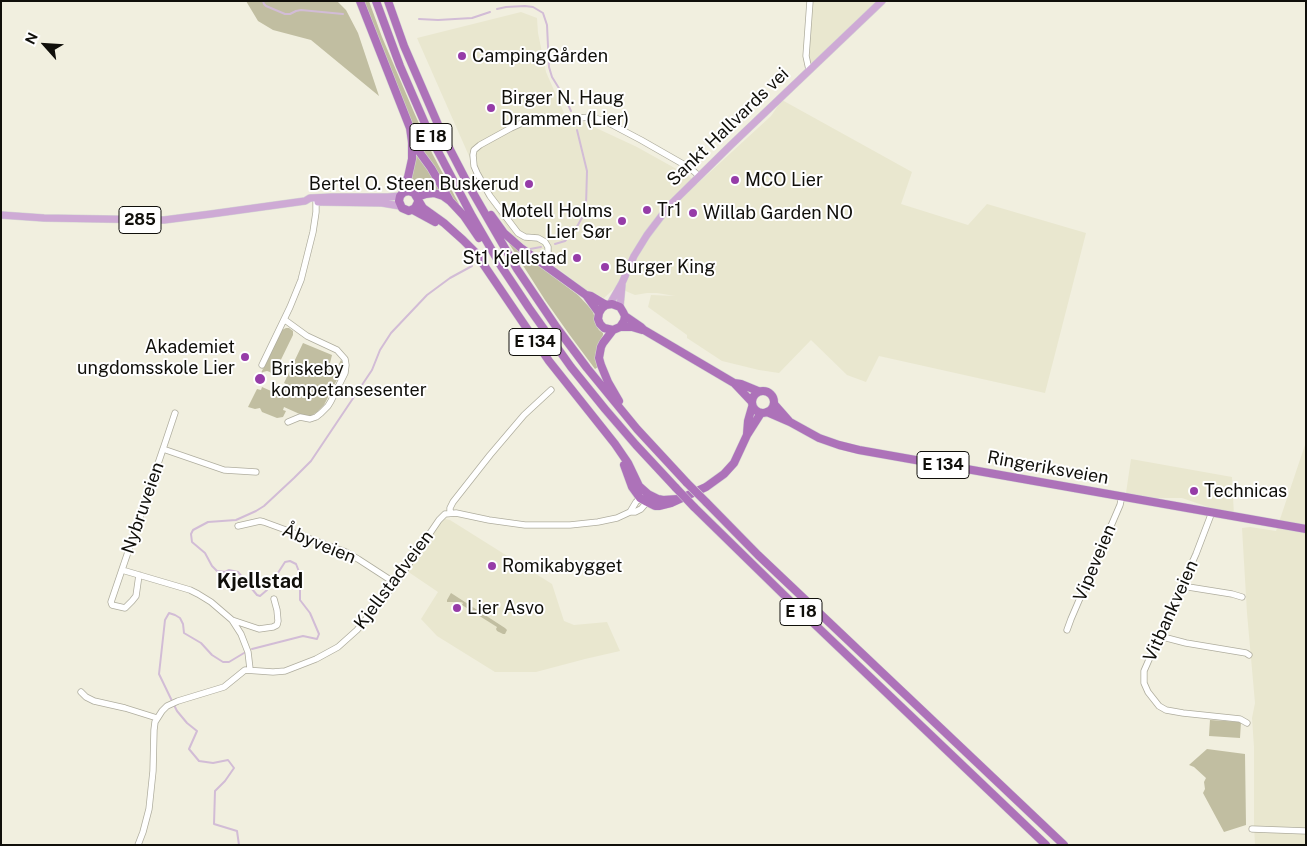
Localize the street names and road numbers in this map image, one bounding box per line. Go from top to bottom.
street label: Sankt Hallvards vei [663,63,793,191]
road number: E 18 [410,124,452,150]
road number: 285 [119,206,161,234]
road number: E 134 [509,328,561,356]
street label: Ringeriksveien [986,447,1110,489]
road number: E 134 [917,452,969,478]
street label: Nybruveien [117,459,169,557]
street label: Åbyveien [279,520,359,568]
street label: Vipeveien [1069,521,1121,605]
street label: Kjellstadveien [350,526,438,634]
street label: Vitbankveien [1139,557,1203,665]
road number: E 18 [780,598,822,626]

